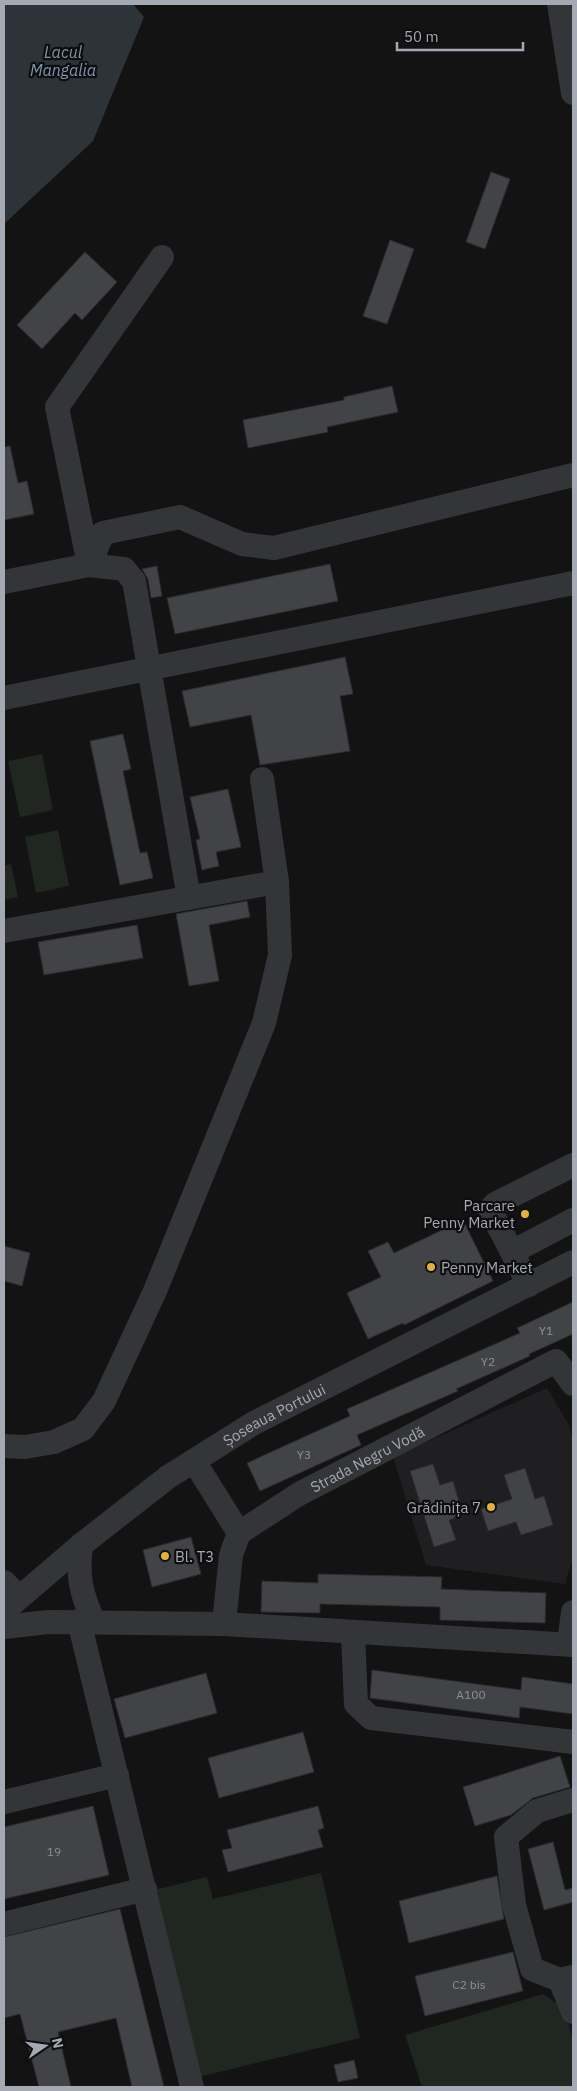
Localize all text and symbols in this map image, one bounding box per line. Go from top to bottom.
scale bar [397,20,523,52]
text: 50 m [404,27,439,46]
water label: Lacul Mangalia [30,42,96,80]
place label: Parcare Penny Market [423,1196,515,1232]
marker: Parcare Penny Market [519,1208,531,1220]
place label: Penny Market [441,1258,533,1277]
marker: Penny Market [425,1261,437,1273]
house number: Y1 [539,1323,553,1338]
house number: Y2 [481,1354,495,1369]
street label: Șoseaua Portului [219,1379,328,1450]
street label: Strada Negru Vodă [307,1421,427,1496]
house number: Y3 [297,1447,311,1462]
place label: Grădinița 7 [407,1498,481,1517]
marker: Grădinița 7 [485,1501,497,1513]
place label: Bl. T3 [175,1547,214,1566]
marker: Bl. T3 [159,1550,171,1562]
house number: A100 [456,1687,486,1702]
house number: 19 [47,1844,61,1859]
house number: C2 bis [452,1977,486,1992]
north arrow [20,2021,70,2071]
text: N [48,2036,68,2050]

